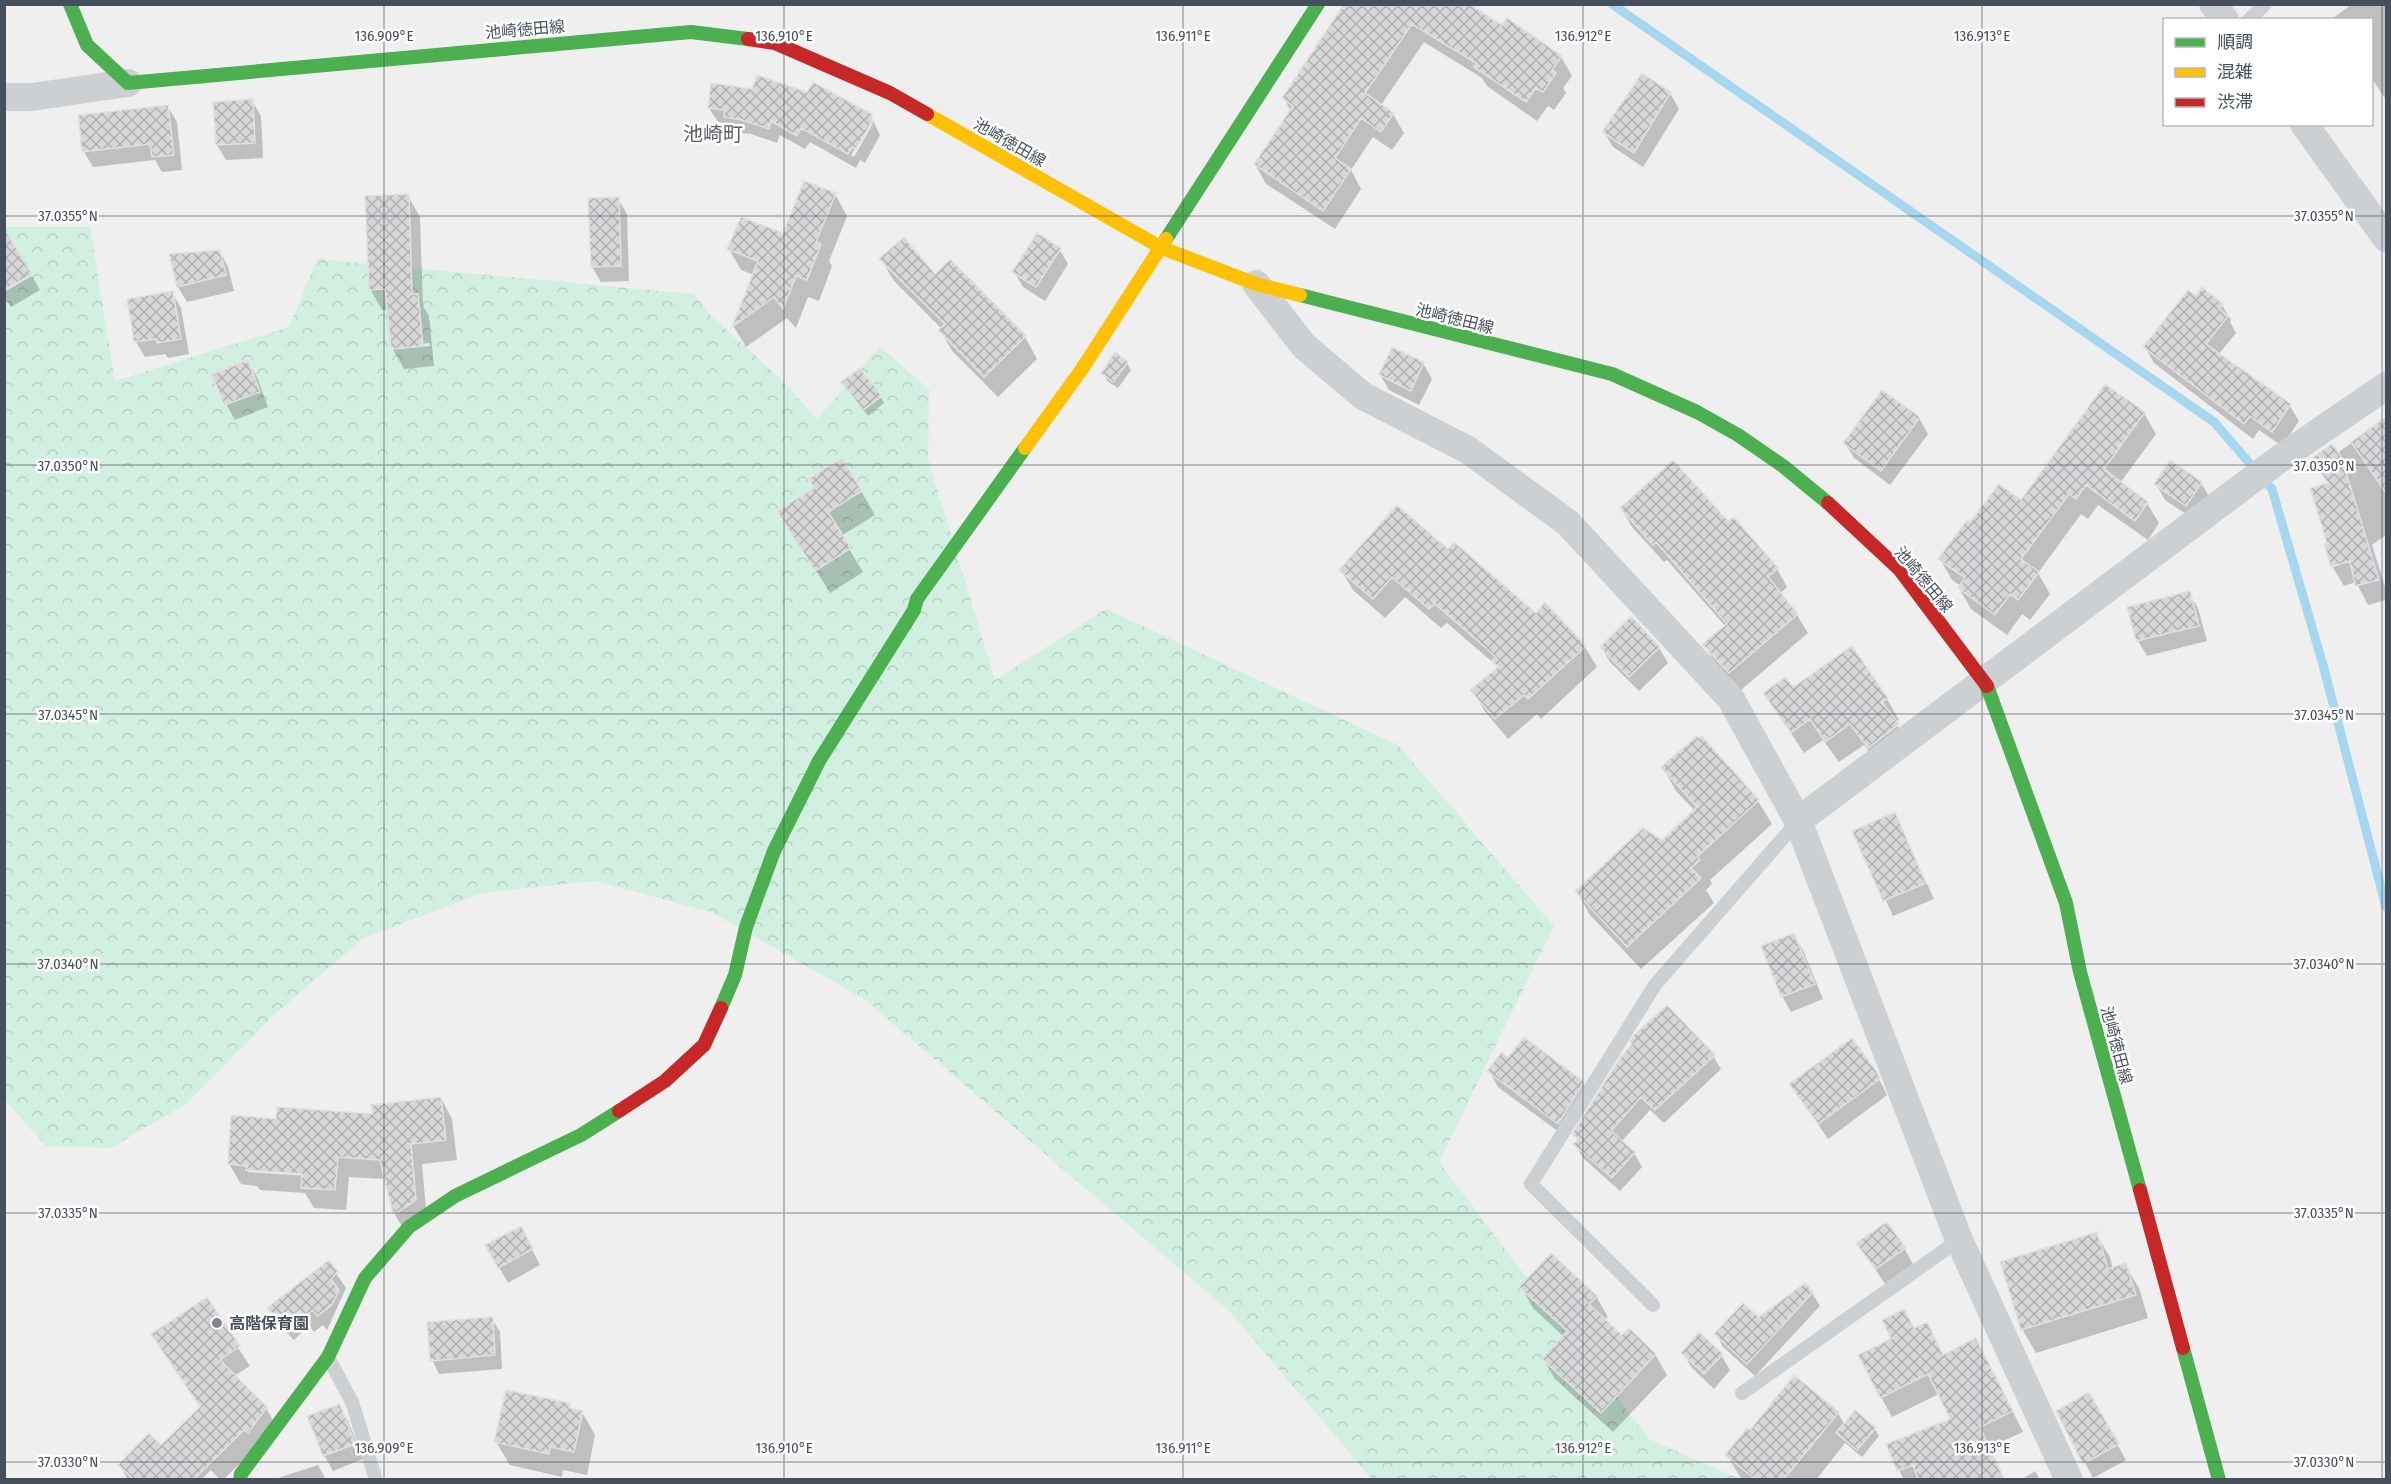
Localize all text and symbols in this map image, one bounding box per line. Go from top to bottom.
street label: 池崎徳田線 [484,17,566,42]
legend [2163,18,2373,126]
text: 136.909°E [354,27,414,45]
text: 136.910°E [755,27,813,45]
text: 136.911°E [1155,27,1211,45]
text: 136.912°E [1555,27,1611,45]
text: 136.913°E [1954,27,2010,45]
text: 順調 [2217,31,2253,53]
text: 混雑 [2217,61,2253,83]
text: 渋滞 [2217,91,2253,113]
street label: 池崎徳田線 [970,114,1049,171]
district label: 池崎町 [683,122,743,146]
text: 37.0355°N [38,207,98,225]
text: 37.0355°N [2294,207,2354,225]
street label: 池崎徳田線 [1414,300,1496,337]
text: 37.0350°N [37,457,99,475]
text: 37.0350°N [2293,457,2355,475]
street label: 池崎徳田線 [1891,543,1957,616]
text: 37.0345°N [38,706,98,724]
text: 37.0345°N [2294,706,2354,724]
text: 37.0340°N [37,955,99,973]
text: 37.0340°N [2293,955,2355,973]
street label: 池崎徳田線 [2097,1004,2136,1086]
text: 37.0335°N [38,1204,98,1222]
text: 37.0335°N [2294,1204,2354,1222]
place label: 高階保育園 [229,1314,309,1333]
marker: 高階保育園 [210,1316,224,1330]
text: 136.909°E [354,1439,414,1457]
text: 136.910°E [755,1439,813,1457]
text: 136.911°E [1155,1439,1211,1457]
text: 136.912°E [1555,1439,1611,1457]
text: 136.913°E [1954,1439,2010,1457]
text: 37.0330°N [38,1453,98,1471]
text: 37.0330°N [2294,1453,2354,1471]

